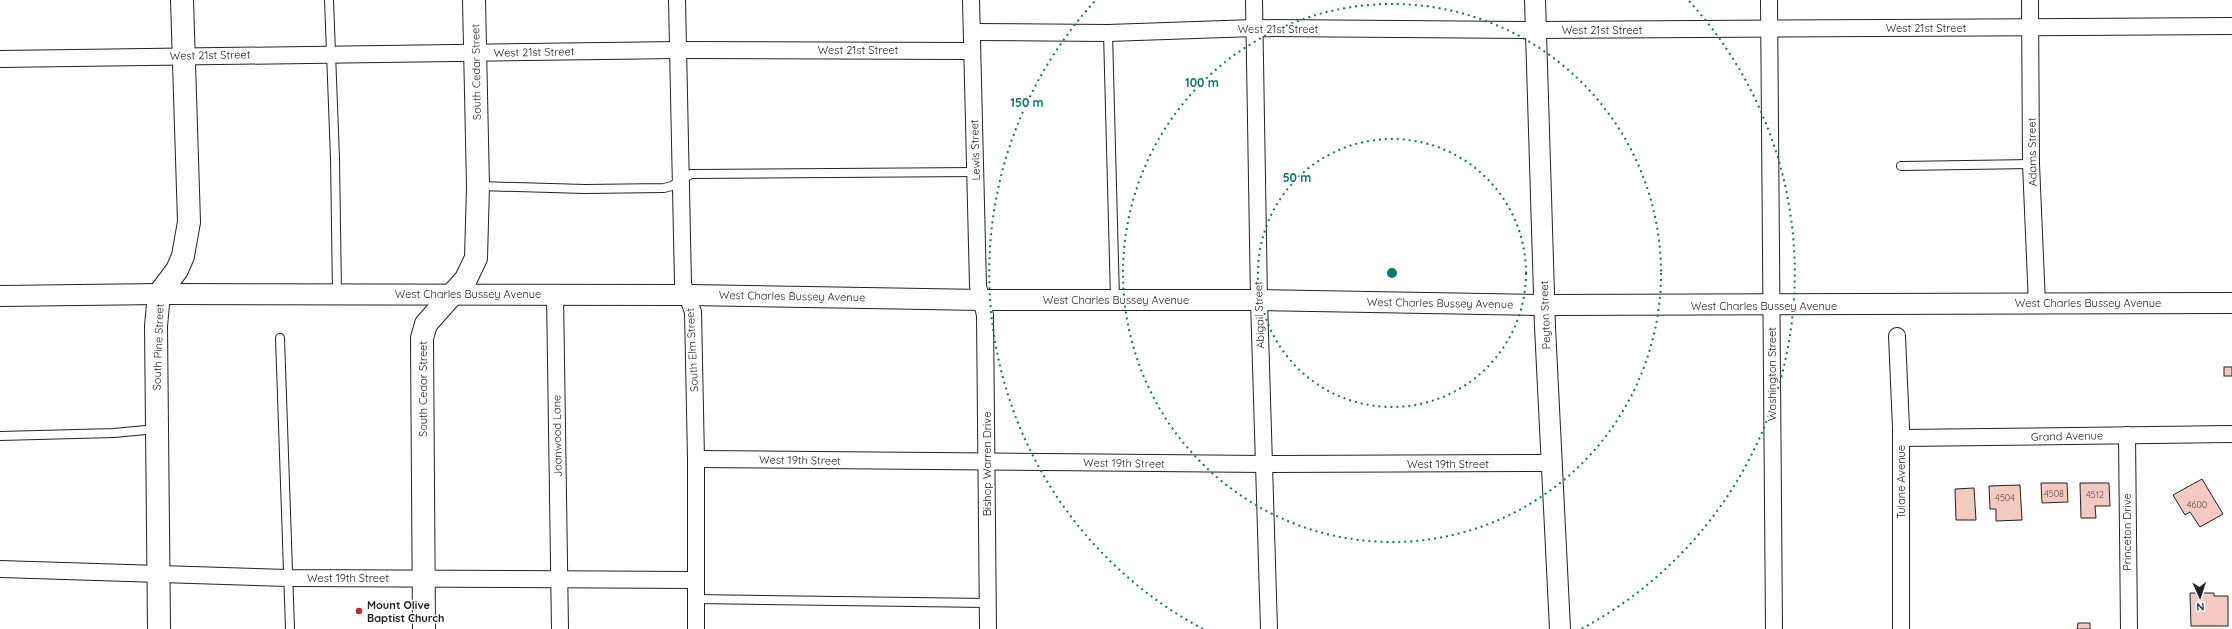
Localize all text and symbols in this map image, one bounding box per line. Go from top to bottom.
street label: West 21st Street [1886,21,1967,35]
street label: West 21st Street [1238,22,1319,36]
street label: West 21st Street [1562,23,1643,37]
street label: South Cedar Street [468,24,484,120]
street label: West 21st Street [818,43,899,57]
street label: West 21st Street [494,44,575,60]
street label: West 21st Street [170,47,251,63]
text: 100 m [1185,75,1219,90]
text: 150 m [1010,95,1044,110]
street label: Adams Street [2024,117,2040,186]
street label: Lewis Street [967,119,983,181]
text: 50 m [1283,170,1311,185]
centre of rings [1385,266,1399,280]
street label: Peyton Street [1537,280,1553,350]
street label: Abigail Street [1251,281,1267,349]
street label: West Charles Bussey Avenue [395,287,541,301]
street label: West Charles Bussey Avenue [719,288,865,304]
street label: West Charles Bussey Avenue [1043,293,1189,307]
street label: West Charles Bussey Avenue [1367,295,1513,311]
street label: West Charles Bussey Avenue [2015,296,2161,310]
street label: West Charles Bussey Avenue [1691,299,1837,313]
street label: South Pine Street [149,303,167,391]
street label: South Elm Street [683,307,701,392]
street label: Washington Street [1765,327,1779,421]
street label: South Cedar Street [416,341,430,437]
street label: Joanwood Lane [549,395,565,477]
street label: Bishop Warren Drive [980,412,994,516]
street label: Grand Avenue [2031,428,2103,444]
street label: Tulane Avenue [1894,445,1908,519]
street label: West 19th Street [759,452,841,468]
street label: West 19th Street [1083,455,1165,471]
street label: West 19th Street [1407,457,1489,471]
house number: 4508 [2044,488,2064,499]
house number: 4512 [2086,489,2104,500]
house number: 4504 [1995,492,2015,503]
street label: Princeton Drive [2120,493,2134,571]
house number: 4600 [2187,499,2207,510]
street label: West 19th Street [307,571,389,585]
north arrow [2180,577,2220,617]
place label: Mount Olive Baptist Church [367,598,445,625]
text: N [2196,600,2205,614]
marker: Mount Olive Baptist Church [354,606,364,616]

